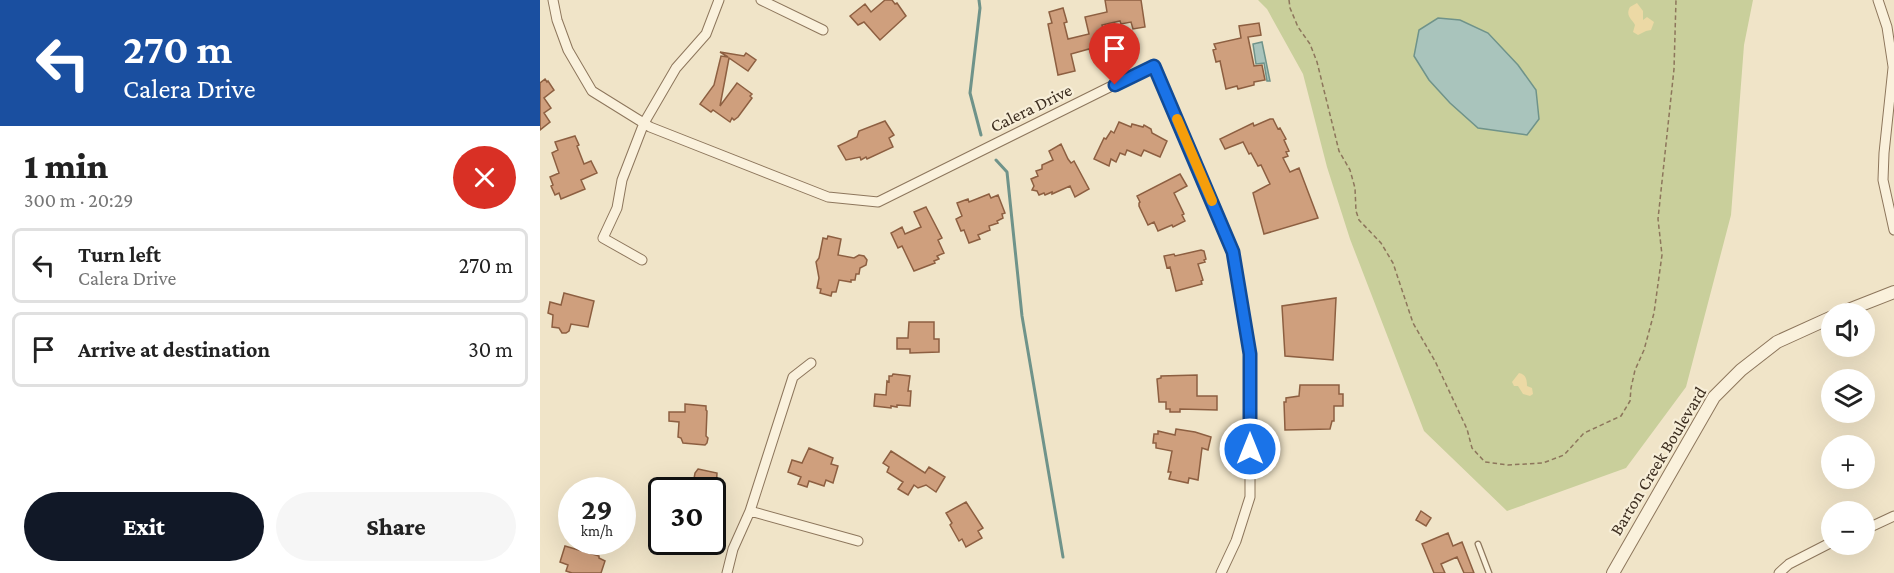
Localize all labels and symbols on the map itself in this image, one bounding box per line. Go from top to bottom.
pin [1089,23,1140,85]
street label: Calera Drive [987,80,1075,136]
street label: Barton Creek Boulevard [1606,383,1711,539]
position arrow [1218,417,1282,481]
speed limit sign: 30 [648,477,726,555]

